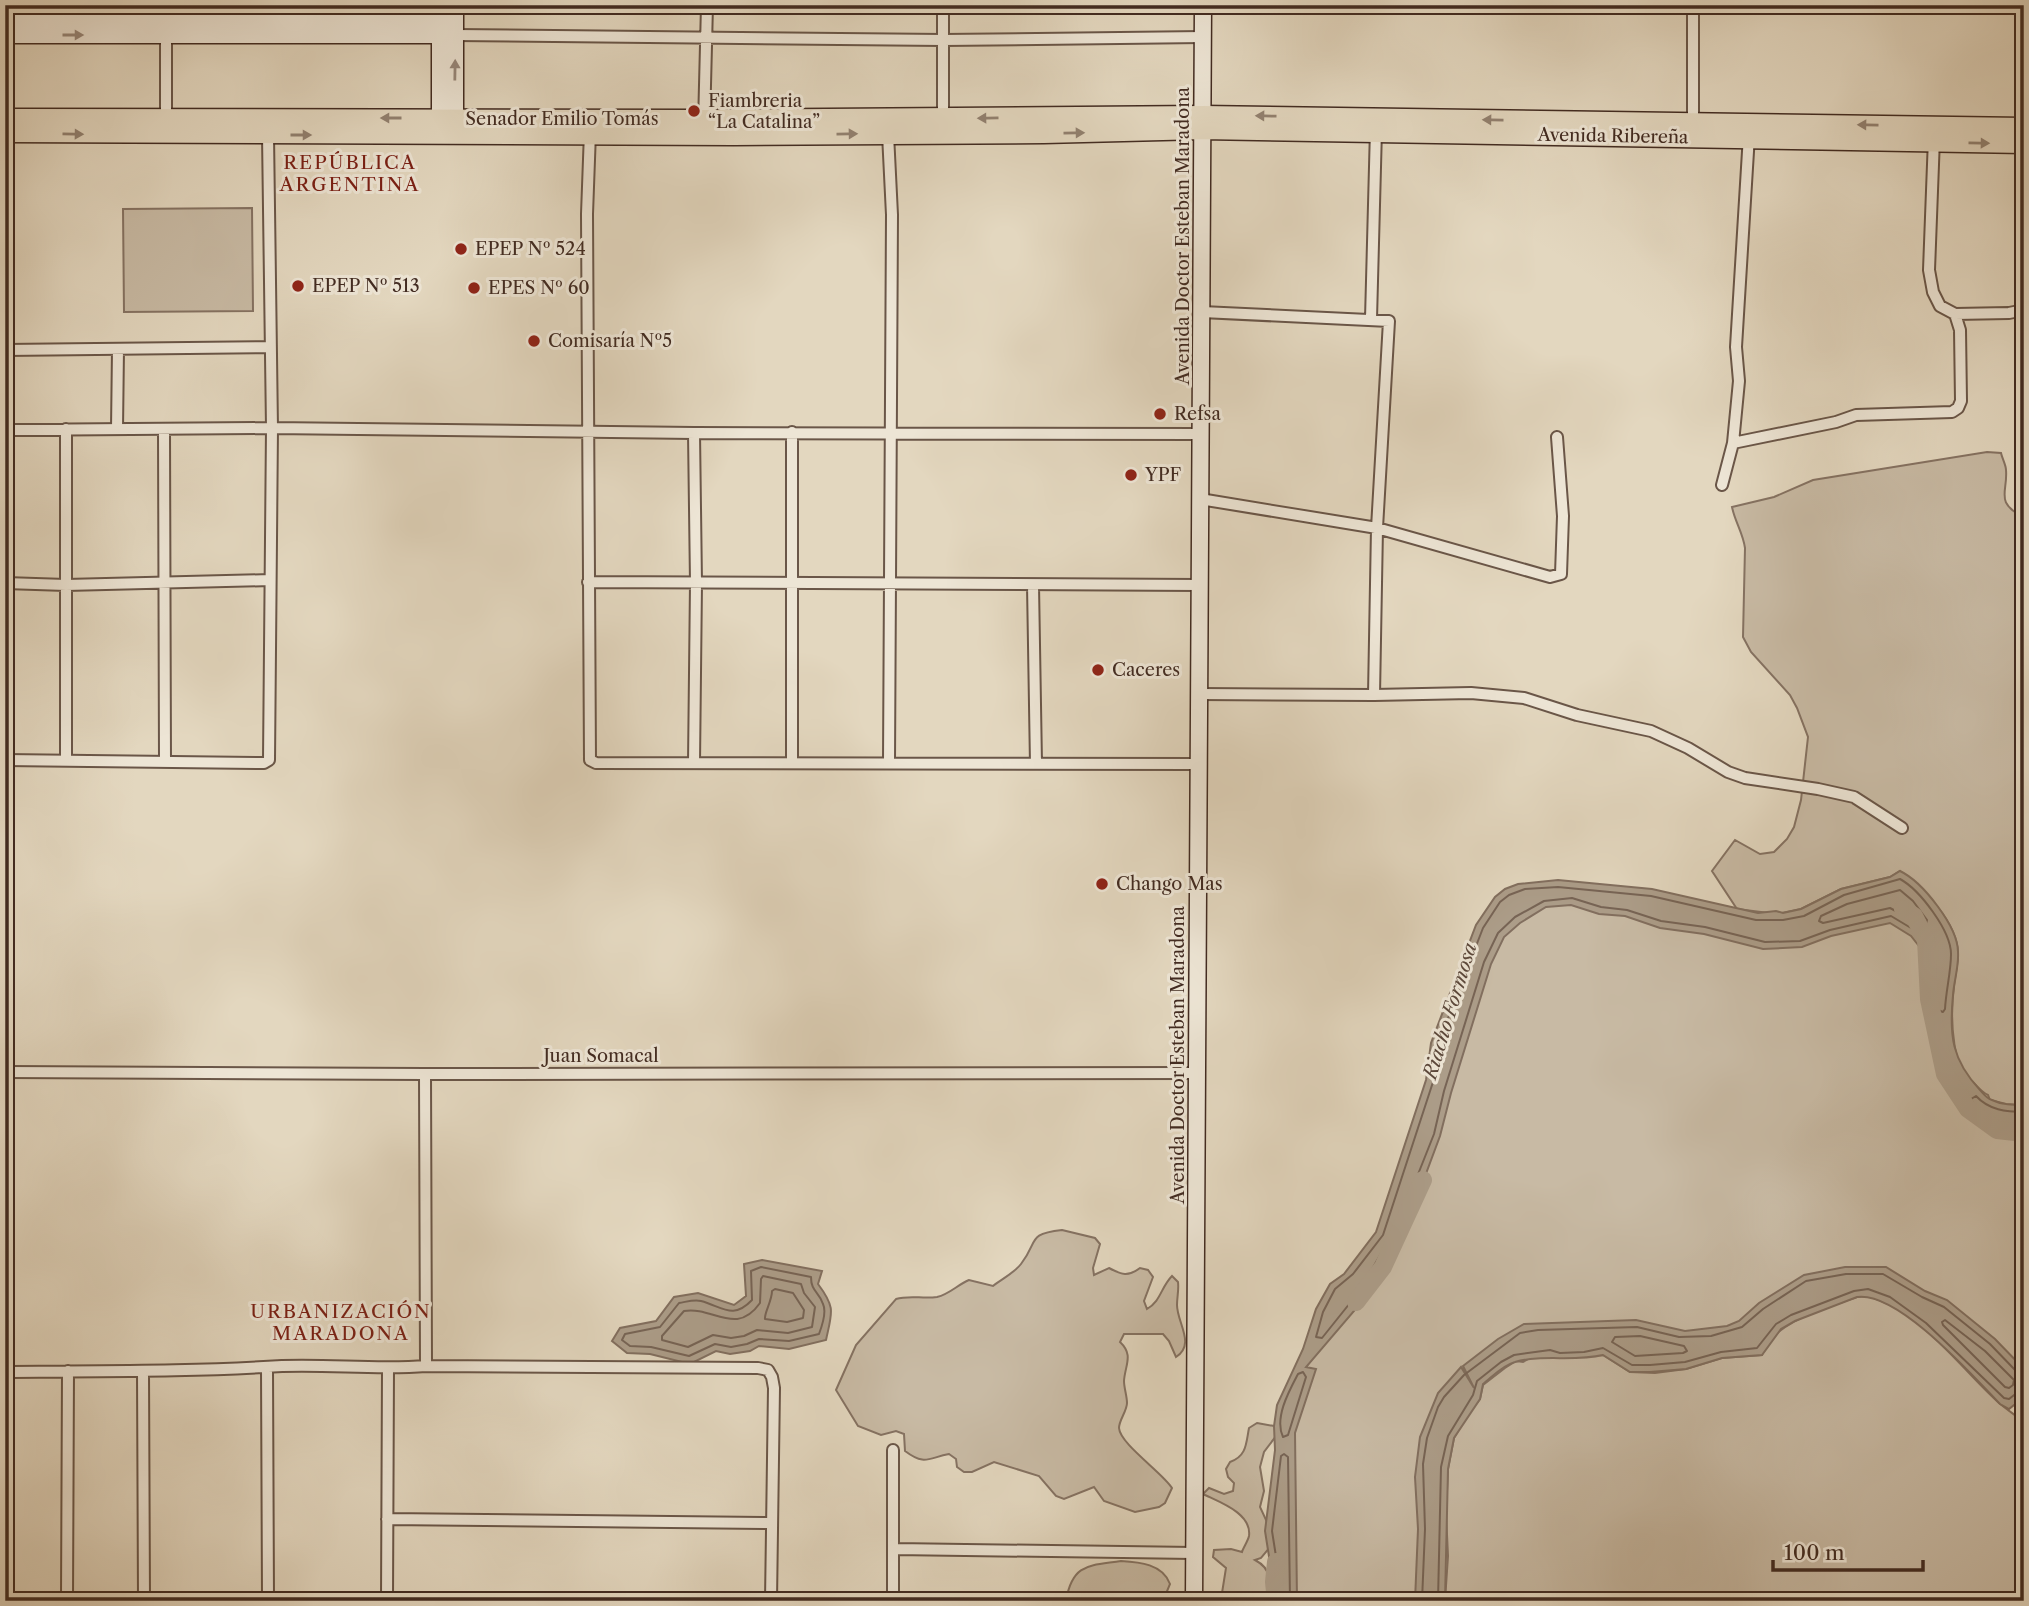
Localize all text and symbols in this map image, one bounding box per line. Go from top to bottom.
one-way arrow [63,29,85,41]
one-way arrow [449,59,460,81]
street label: Avenida Doctor Esteban Maradona [1172,86,1194,386]
place label: Fiambreria “La Catalina” [708,90,820,133]
marker: Fiambreria “La Catalina” [686,103,702,119]
street label: Senador Emilio Tomás [465,108,659,130]
one-way arrow [1254,111,1276,122]
one-way arrow [380,112,402,124]
one-way arrow [976,112,998,123]
one-way arrow [1482,114,1504,125]
one-way arrow [1856,119,1878,131]
street label: Avenida Ribereña [1536,124,1689,148]
one-way arrow [63,128,85,140]
one-way arrow [836,128,858,140]
one-way arrow [1064,128,1086,139]
one-way arrow [290,129,312,141]
one-way arrow [1968,137,1990,149]
district label: REPÚBLICA ARGENTINA [279,151,420,196]
place label: EPEP Nº 524 [475,238,586,260]
marker: EPEP Nº 524 [453,241,469,257]
place label: EPEP Nº 513 [312,275,420,297]
place label: EPES Nº 60 [488,277,590,299]
marker: EPEP Nº 513 [290,278,306,294]
marker: EPES Nº 60 [466,280,482,296]
place label: Comisaría Nº5 [548,330,672,352]
marker: Comisaría Nº5 [526,333,542,349]
place label: Refsa [1174,403,1221,425]
marker: Refsa [1152,406,1168,422]
place label: YPF [1144,464,1181,486]
marker: YPF [1123,467,1139,483]
place label: Caceres [1112,659,1180,681]
marker: Caceres [1090,662,1106,678]
place label: Chango Mas [1116,873,1223,895]
marker: Chango Mas [1094,876,1110,892]
street label: Avenida Doctor Esteban Maradona [1167,905,1189,1205]
water label: Riacho Formosa [1418,940,1482,1084]
street label: Juan Somacal [540,1045,659,1067]
district label: URBANIZACIÓN MARADONA [250,1300,432,1345]
scale bar [1773,1529,1924,1573]
text: 100 m [1784,1540,1845,1565]

